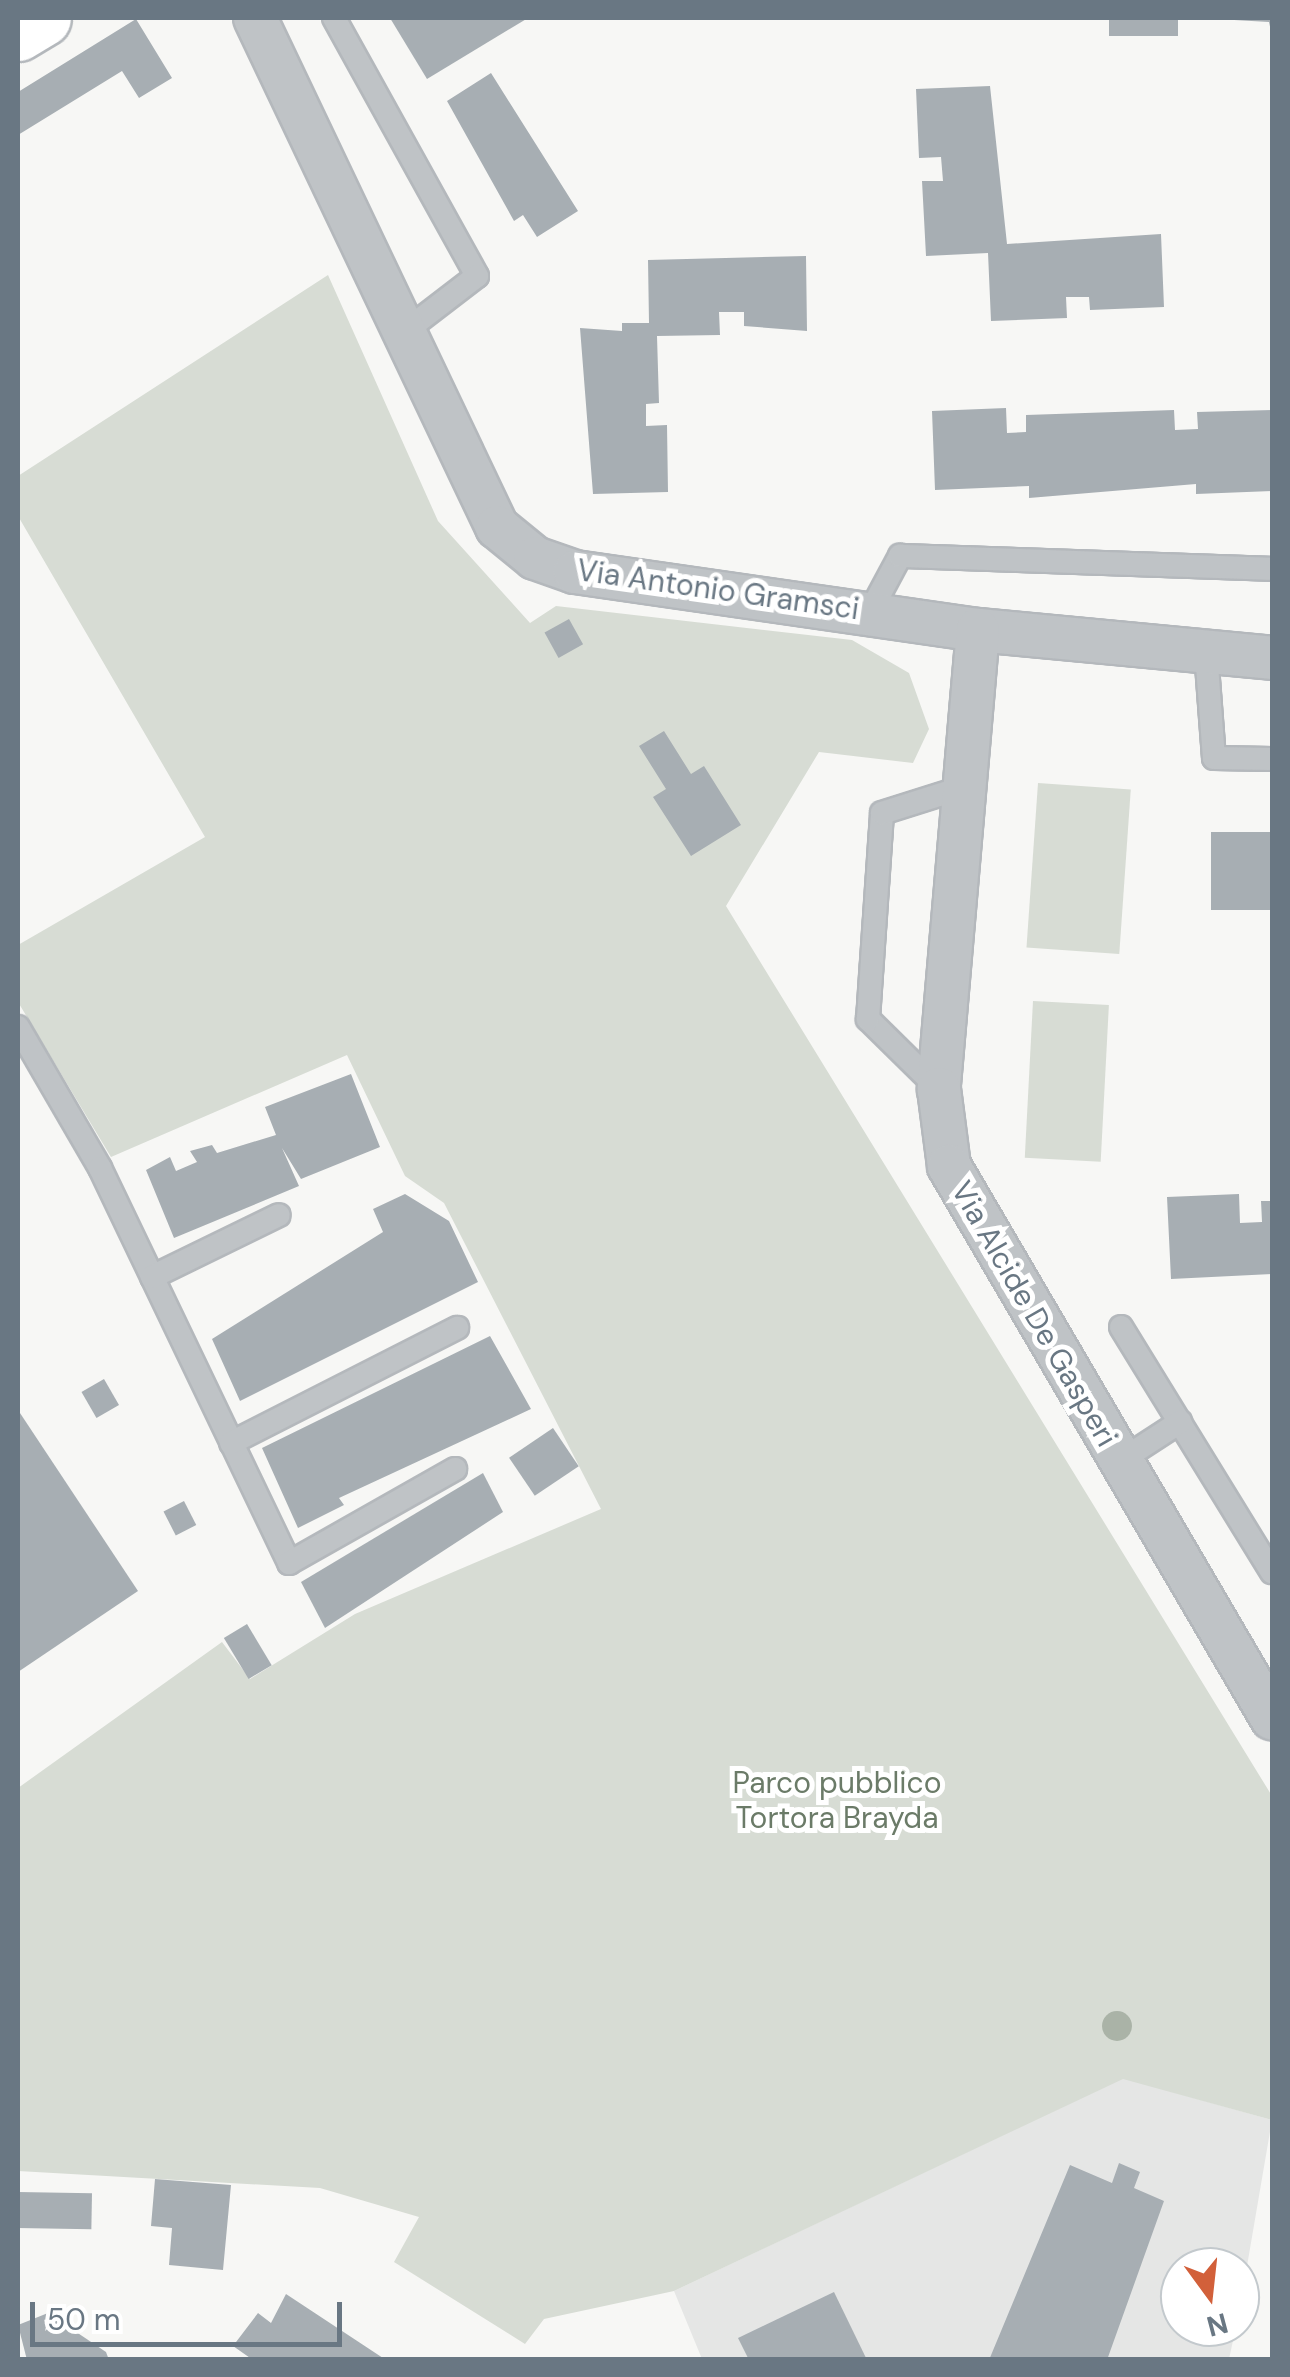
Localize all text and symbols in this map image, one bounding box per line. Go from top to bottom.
street label: Via Antonio Gramsci [575,552,861,628]
street label: Via Alcide De Gasperi [943,1175,1125,1453]
park label: Parco pubblico Tortora Brayda [733,1765,941,1836]
north arrow [1160,2247,1260,2347]
scale bar [35,2282,348,2344]
text: 50 m [47,2300,121,2339]
text: N [1203,2304,1232,2345]

